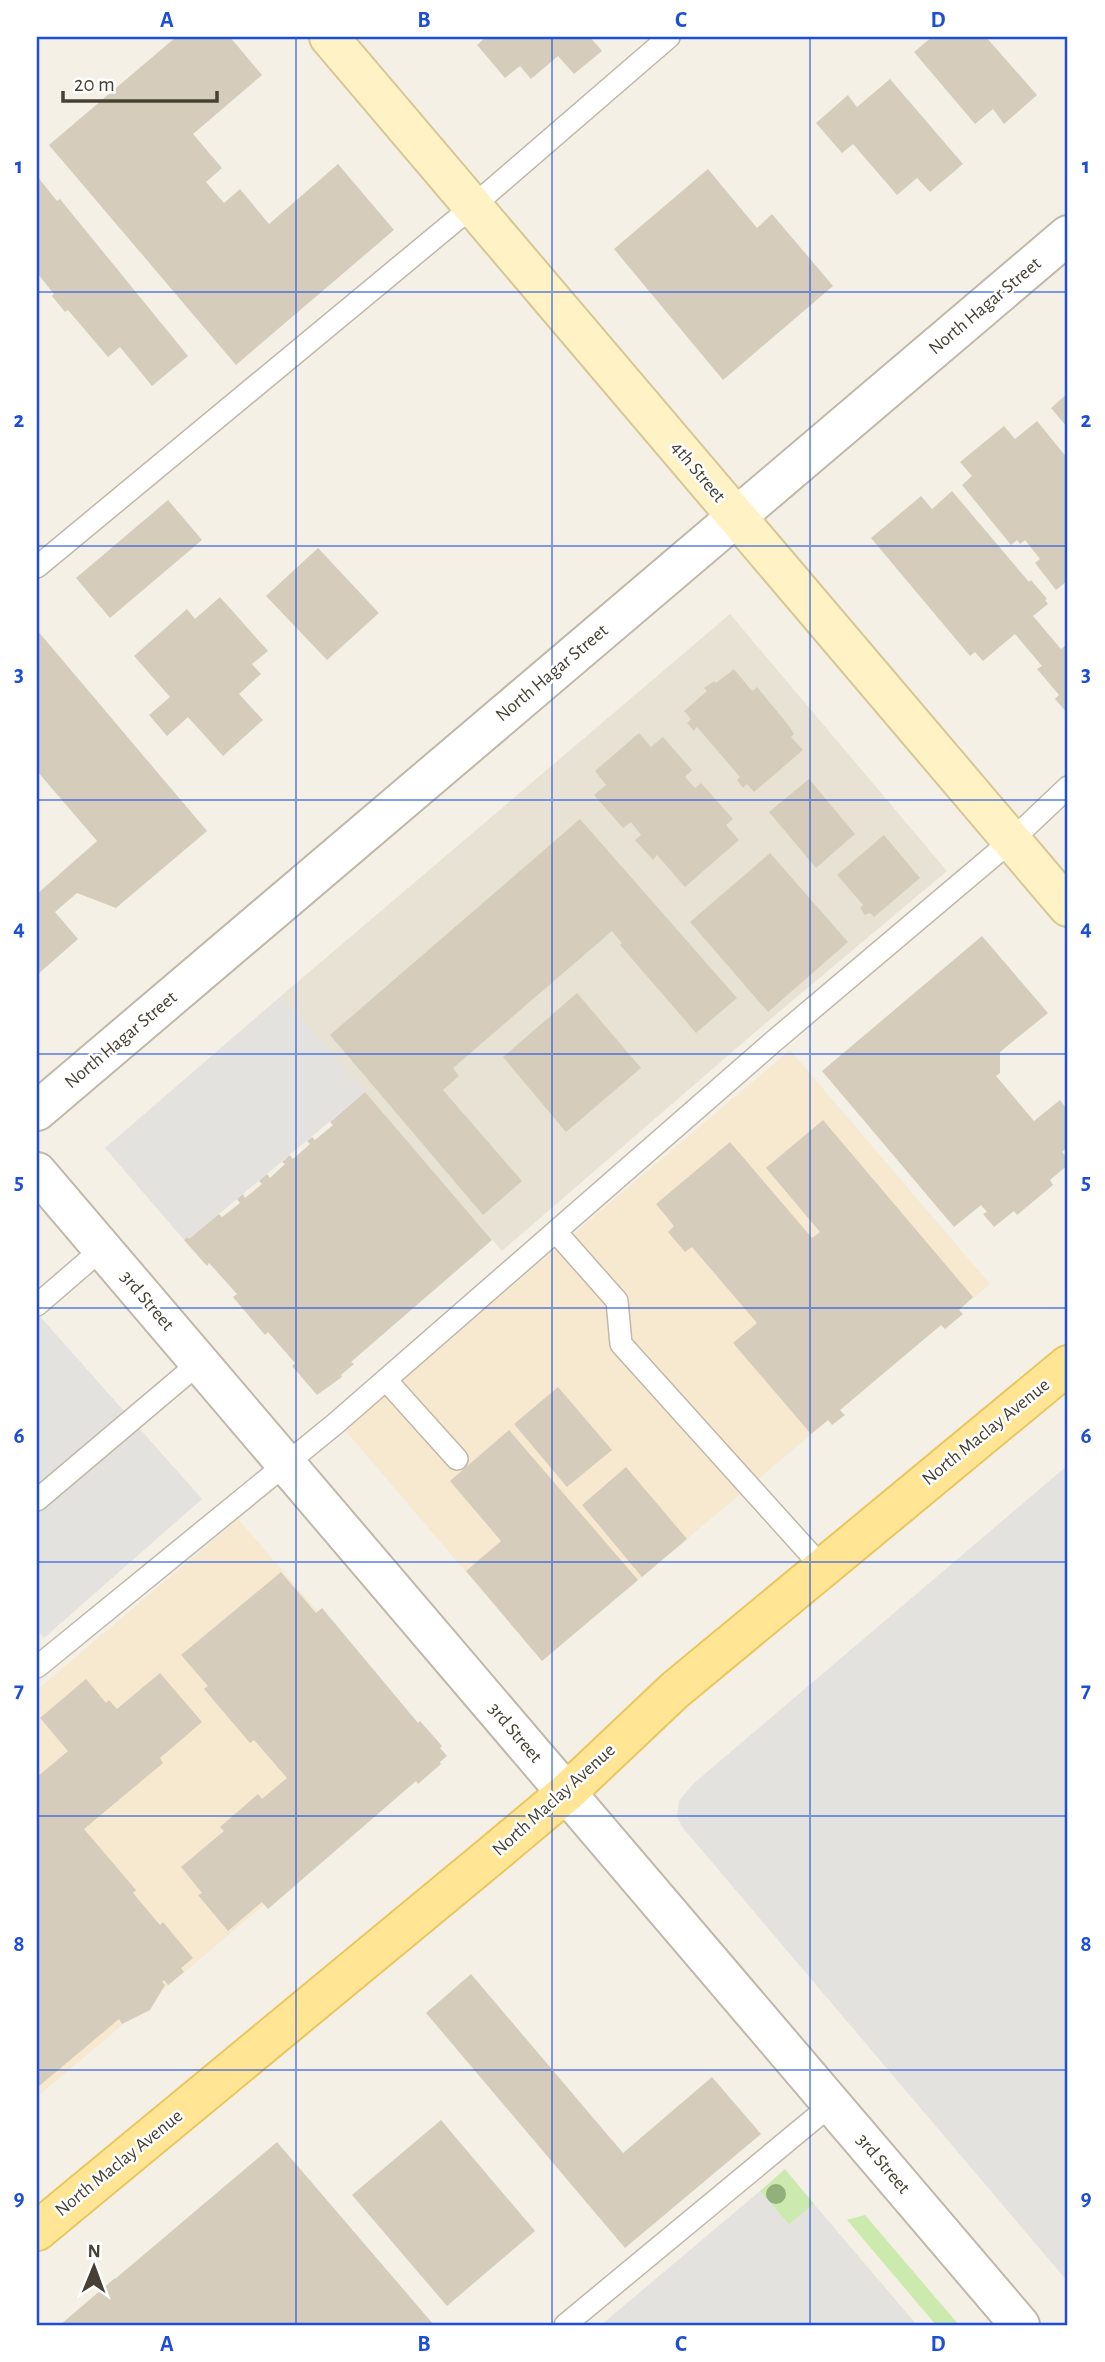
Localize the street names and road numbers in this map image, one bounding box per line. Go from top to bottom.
street label: North Hagar Street [925,254,1045,358]
street label: 4th Street [667,438,729,506]
street label: North Hagar Street [492,621,612,725]
street label: North Hagar Street [61,988,181,1092]
street label: 3rd Street [117,1267,177,1335]
street label: North Maclay Avenue [919,1375,1053,1489]
street label: 3rd Street [485,1699,545,1767]
street label: North Maclay Avenue [489,1740,619,1860]
street label: North Maclay Avenue [52,2106,186,2220]
street label: 3rd Street [853,2130,913,2198]

